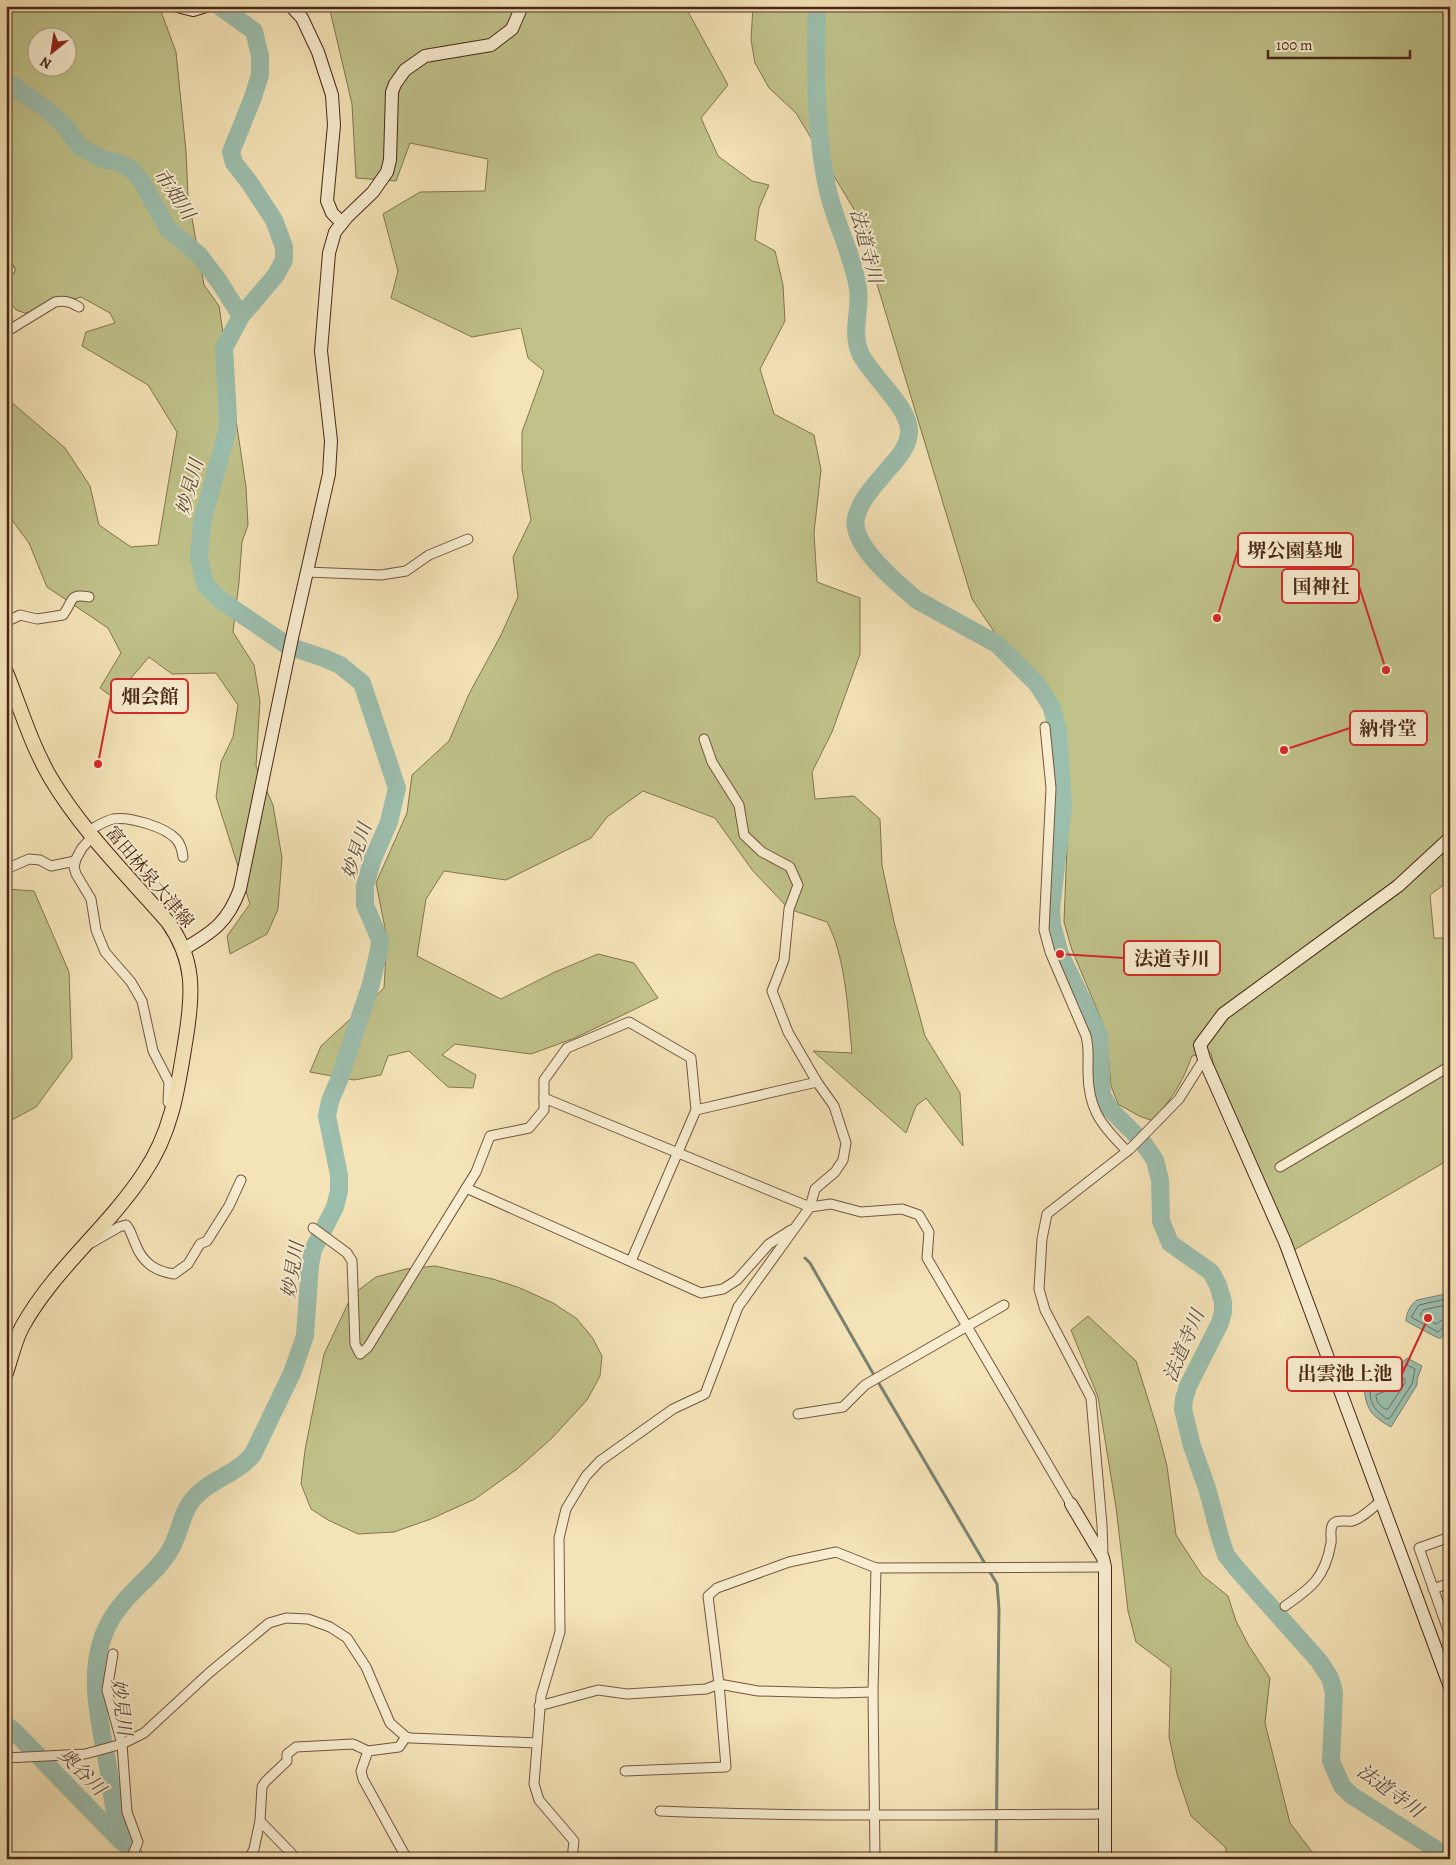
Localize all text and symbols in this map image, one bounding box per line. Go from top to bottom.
north arrow [28,28,78,78]
scale bar [1268,28,1411,60]
text: 100 m [1276,35,1313,55]
text: N [37,52,55,74]
water label: 市畑川 [147,163,202,227]
water label: 法道寺川 [844,206,889,288]
water label: 妙見川 [170,454,210,518]
callout: 堺公園墓地 [1238,533,1353,567]
text: 堺公園墓地 [1247,538,1343,564]
callout: 国神社 [1282,569,1359,603]
text: 国神社 [1292,574,1350,600]
callout: 畑会館 [111,679,188,713]
text: 畑会館 [121,684,179,710]
callout: 納骨堂 [1350,711,1427,745]
text: 納骨堂 [1359,716,1417,742]
water label: 妙見川 [336,818,379,882]
street label: 富田林泉大津線 [100,821,200,933]
callout: 法道寺川 [1124,941,1220,975]
text: 法道寺川 [1134,946,1210,972]
water label: 妙見川 [276,1238,311,1300]
water label: 法道寺川 [1157,1304,1212,1386]
callout: 出雲池上池 [1287,1357,1402,1391]
text: 出雲池上池 [1297,1361,1393,1387]
water label: 妙見川 [105,1677,138,1739]
water label: 奥谷川 [53,1743,113,1803]
water label: 法道寺川 [1352,1758,1430,1825]

